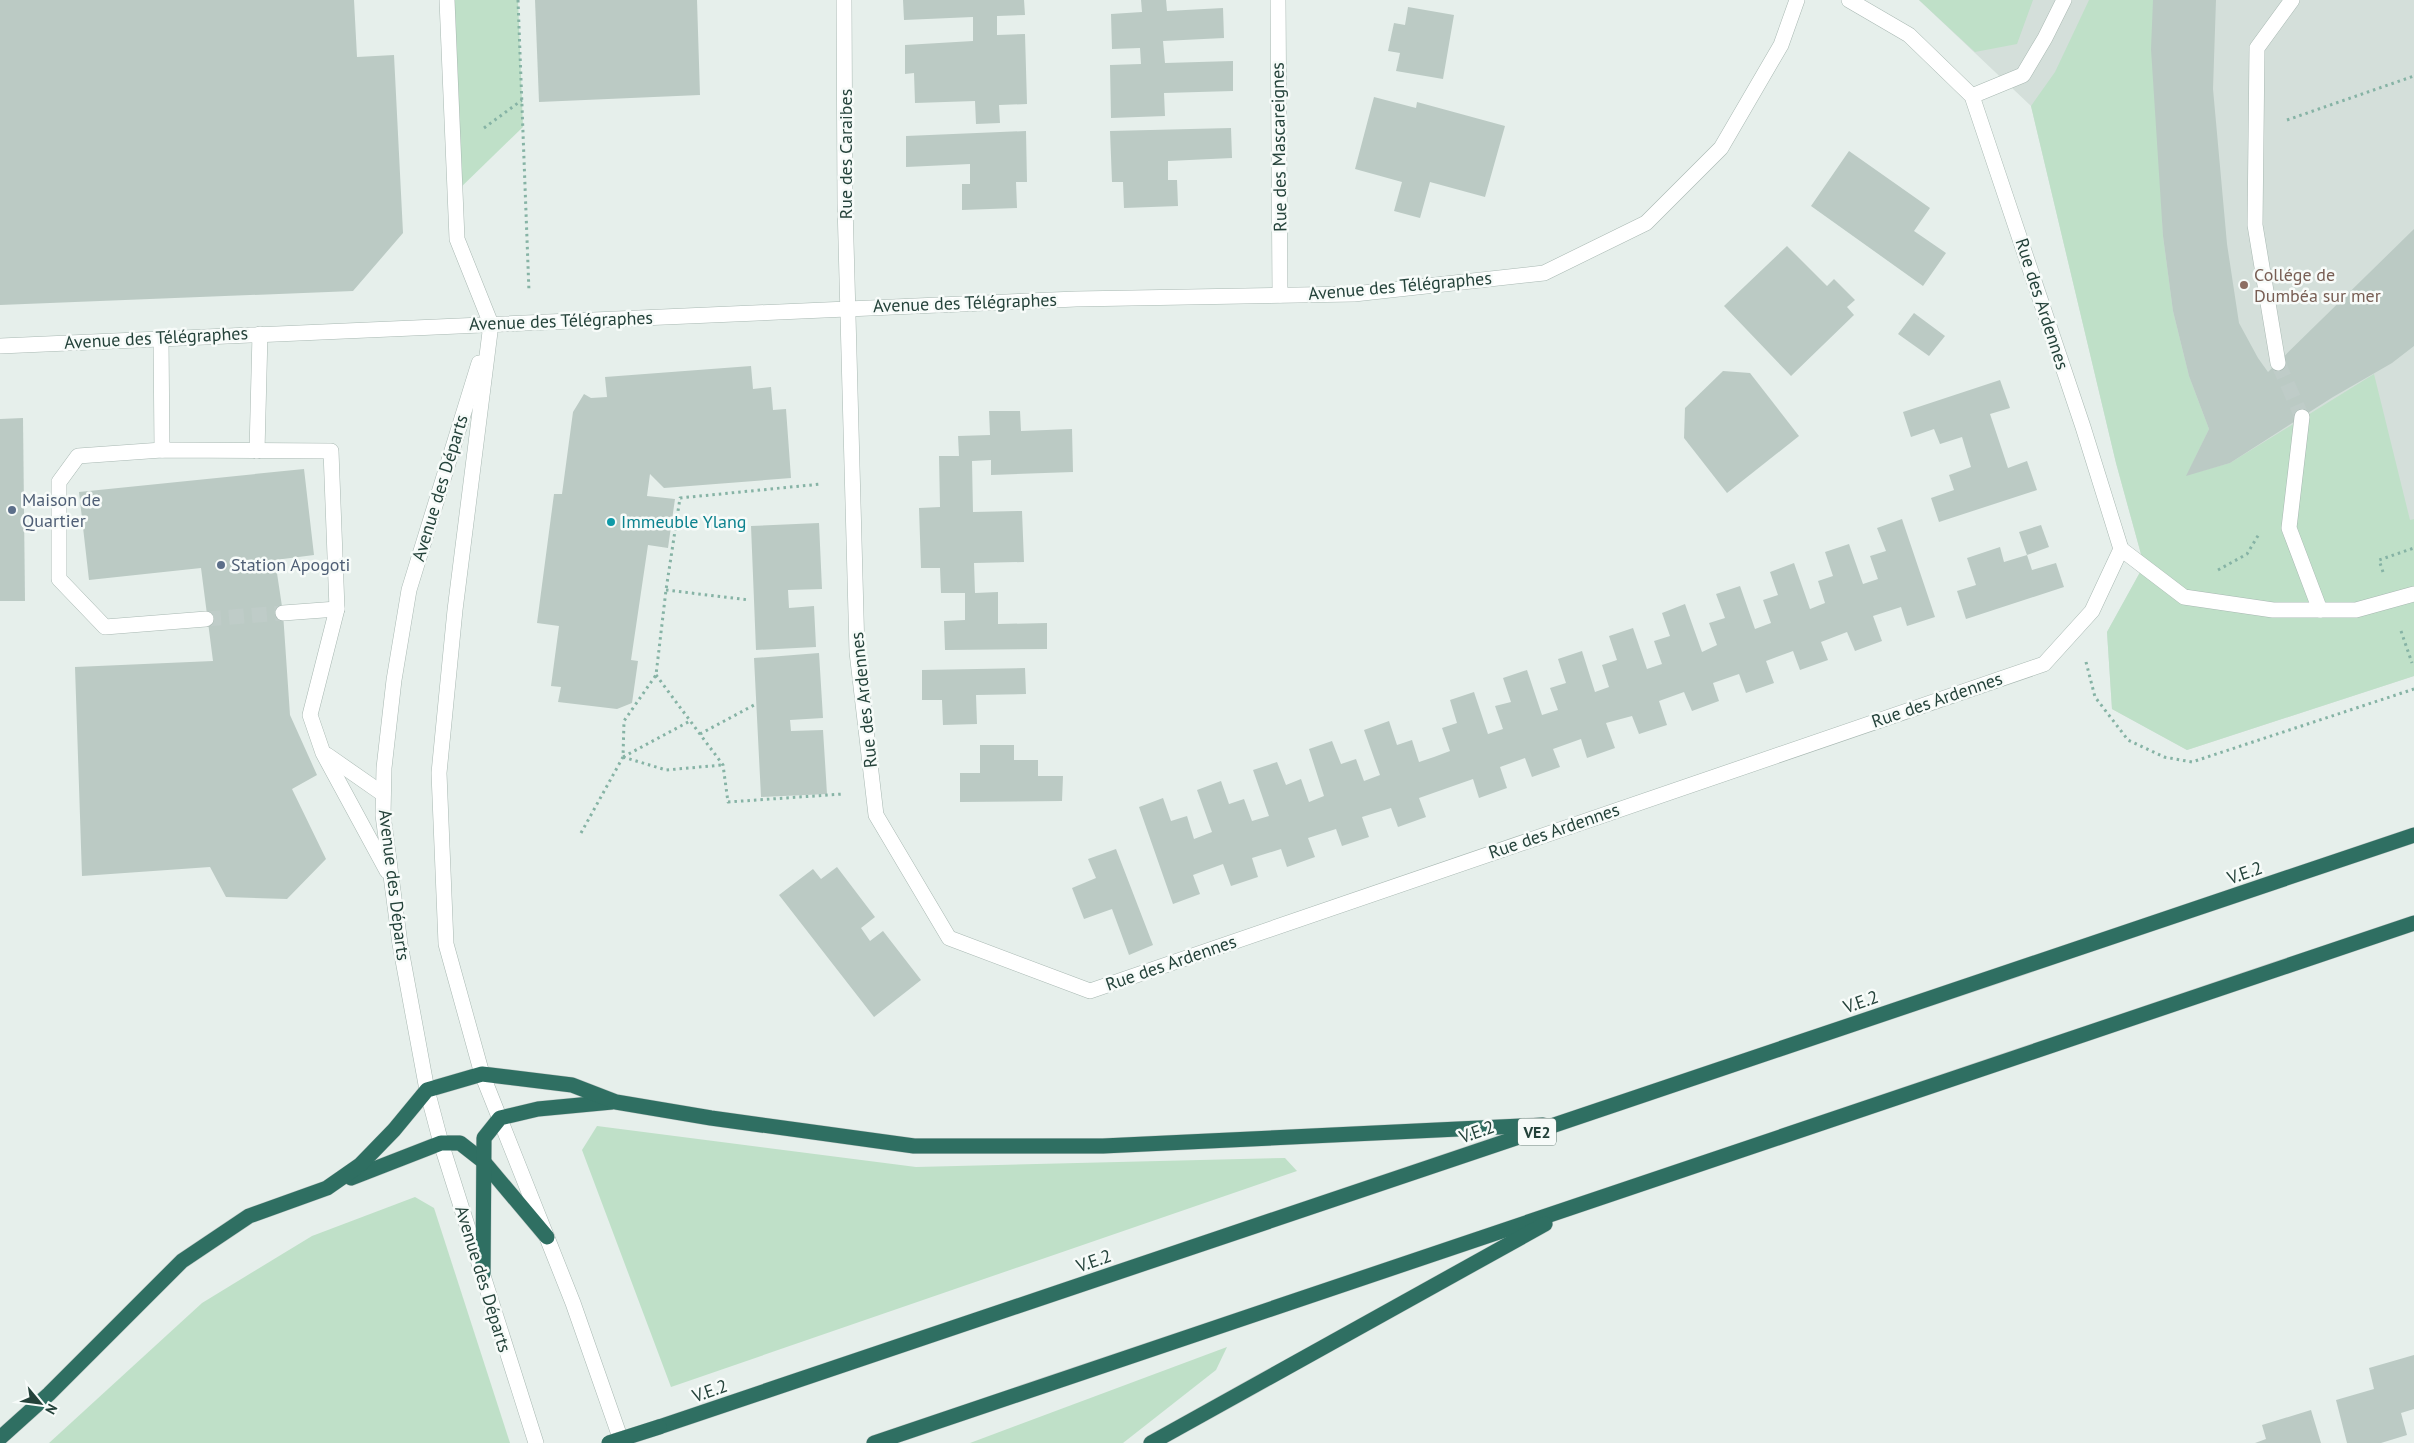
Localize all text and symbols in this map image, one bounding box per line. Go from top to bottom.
street label: Rue des Mascareignes [1266,62,1291,232]
street label: Rue des Caraibes [834,89,857,219]
street label: Rue des Ardennes [2010,235,2075,372]
place label: Collége de Dumbéa sur mer [2254,263,2381,307]
street label: Avenue des Télégraphes [1307,266,1493,305]
marker: Collége de Dumbéa sur mer [2238,279,2250,291]
street label: Avenue des Télégraphes [873,288,1057,317]
street label: Avenue des Télégraphes [469,306,653,335]
street label: Avenue des Télégraphes [63,321,248,354]
street label: Avenue des Départs [406,412,473,564]
place label: Maison de Quartier [22,488,101,532]
marker: Maison de Quartier [6,504,18,516]
place label: Immeuble Ylang [621,510,746,533]
marker: Immeuble Ylang [605,516,617,528]
place label: Station Apogoti [231,553,350,576]
marker: Station Apogoti [215,559,227,571]
street label: Rue des Ardennes [845,631,882,769]
street label: Rue des Ardennes [1868,666,2005,733]
street label: Rue des Ardennes [1485,797,1622,864]
street label: Avenue des Départs [374,808,415,962]
street label: V.E.2 [2223,856,2265,890]
street label: Rue des Ardennes [1102,929,1239,996]
street label: V.E.2 [1839,985,1881,1019]
street label: V.E.2 [1455,1115,1497,1149]
road number: VE2 [1518,1118,1556,1146]
street label: Avenue des Départs [450,1203,517,1355]
street label: V.E.2 [1072,1244,1114,1278]
street label: V.E.2 [688,1374,730,1408]
north arrow [15,1378,65,1428]
text: N [41,1401,61,1418]

